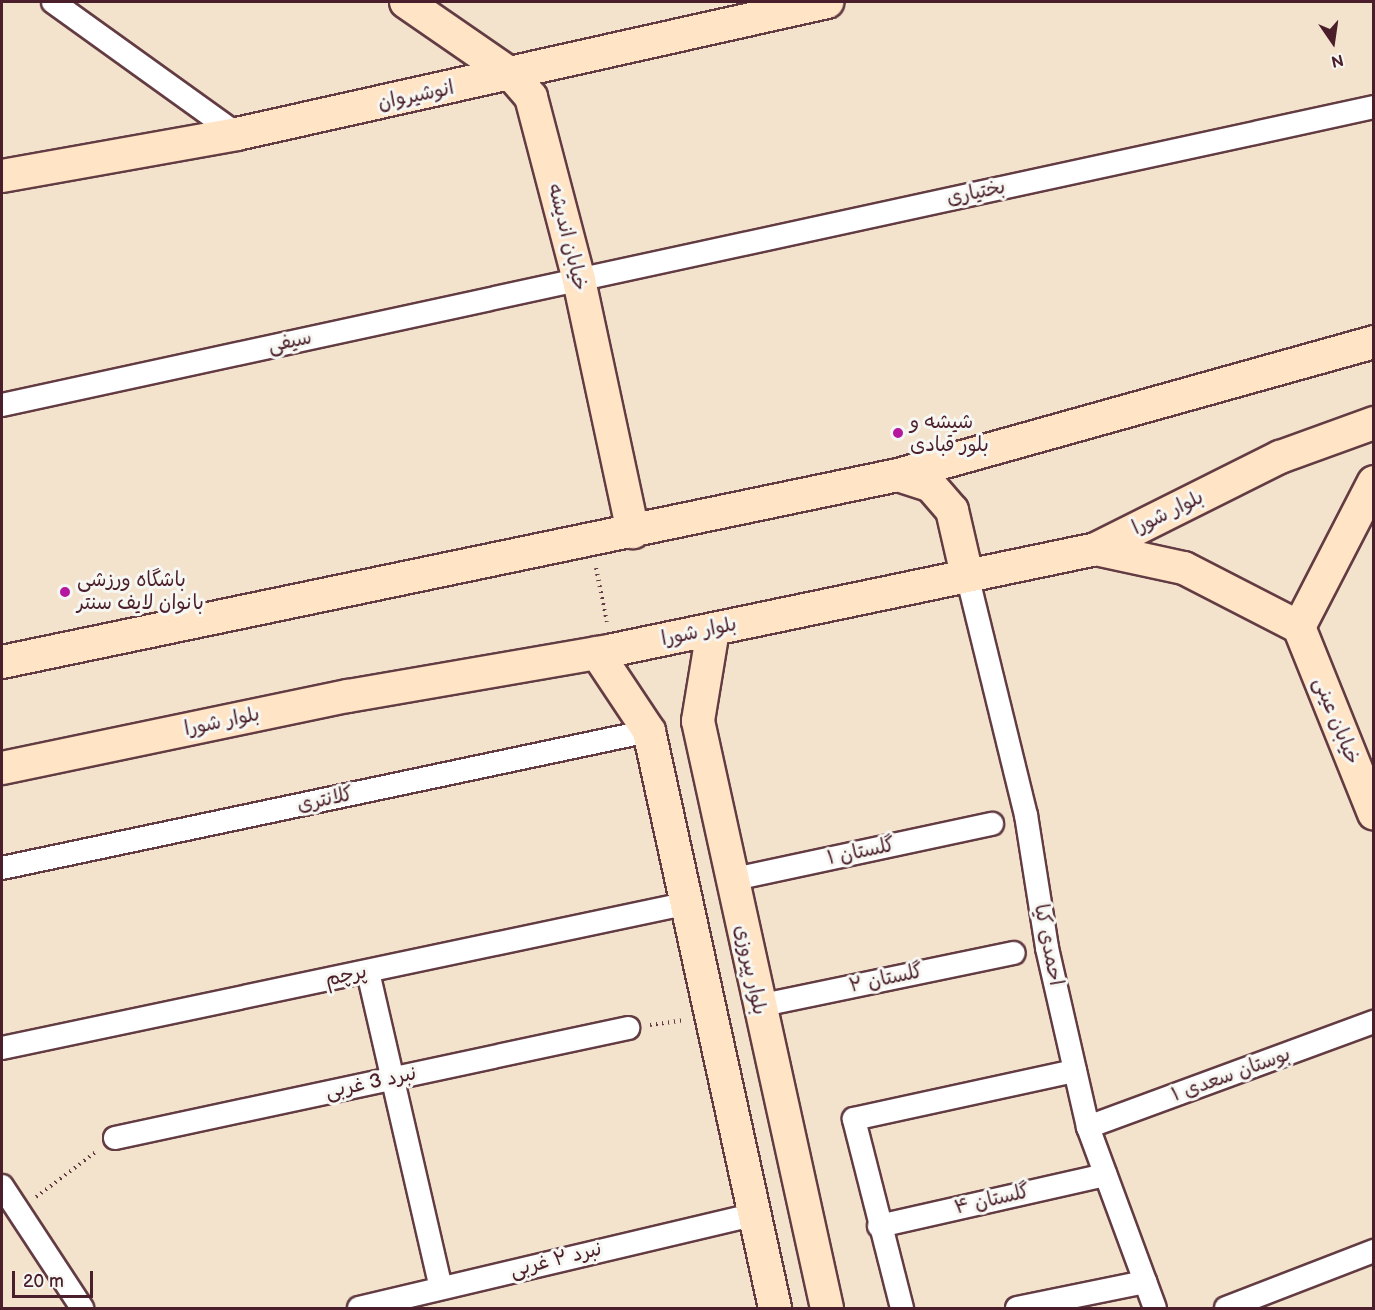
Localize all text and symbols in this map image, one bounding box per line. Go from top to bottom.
north arrow [1303,12,1363,72]
text: N [1329,49,1345,71]
street label: انوشیروان [376,76,456,116]
street label: بختیاری [945,175,1007,211]
street label: خیابان اندیشه [542,181,592,293]
street label: سیفی [266,326,314,358]
place label: شیشه و بلور قبادی [910,410,989,457]
marker: شیشه و بلور قبادی [891,426,905,440]
street label: بلوار شورا [1128,486,1208,540]
place label: باشگاه ورزشی بانوان لایف سنتر [77,568,204,615]
marker: باشگاه ورزشی بانوان لایف سنتر [58,585,72,599]
street label: بلوار شورا [659,612,739,652]
street label: خیابان عینی [1308,674,1364,768]
street label: بلوار شورا [182,702,262,742]
street label: کلانتری [295,782,355,818]
street label: گلستان ۱ [825,833,897,871]
street label: احمدی کیا [1028,902,1068,988]
street label: بلوار پیروزی [729,923,771,1017]
street label: گلستان ۲ [847,959,925,999]
street label: پرچم [323,960,369,992]
street label: بوستان سعدی ۱ [1168,1042,1294,1108]
street label: نبرد 3 غربی [323,1062,419,1104]
street label: گلستان ۴ [952,1180,1032,1220]
street label: نبرد ۲ غربی [508,1237,604,1283]
scale bar [15,1259,96,1297]
text: 20 m [23,1271,64,1292]

